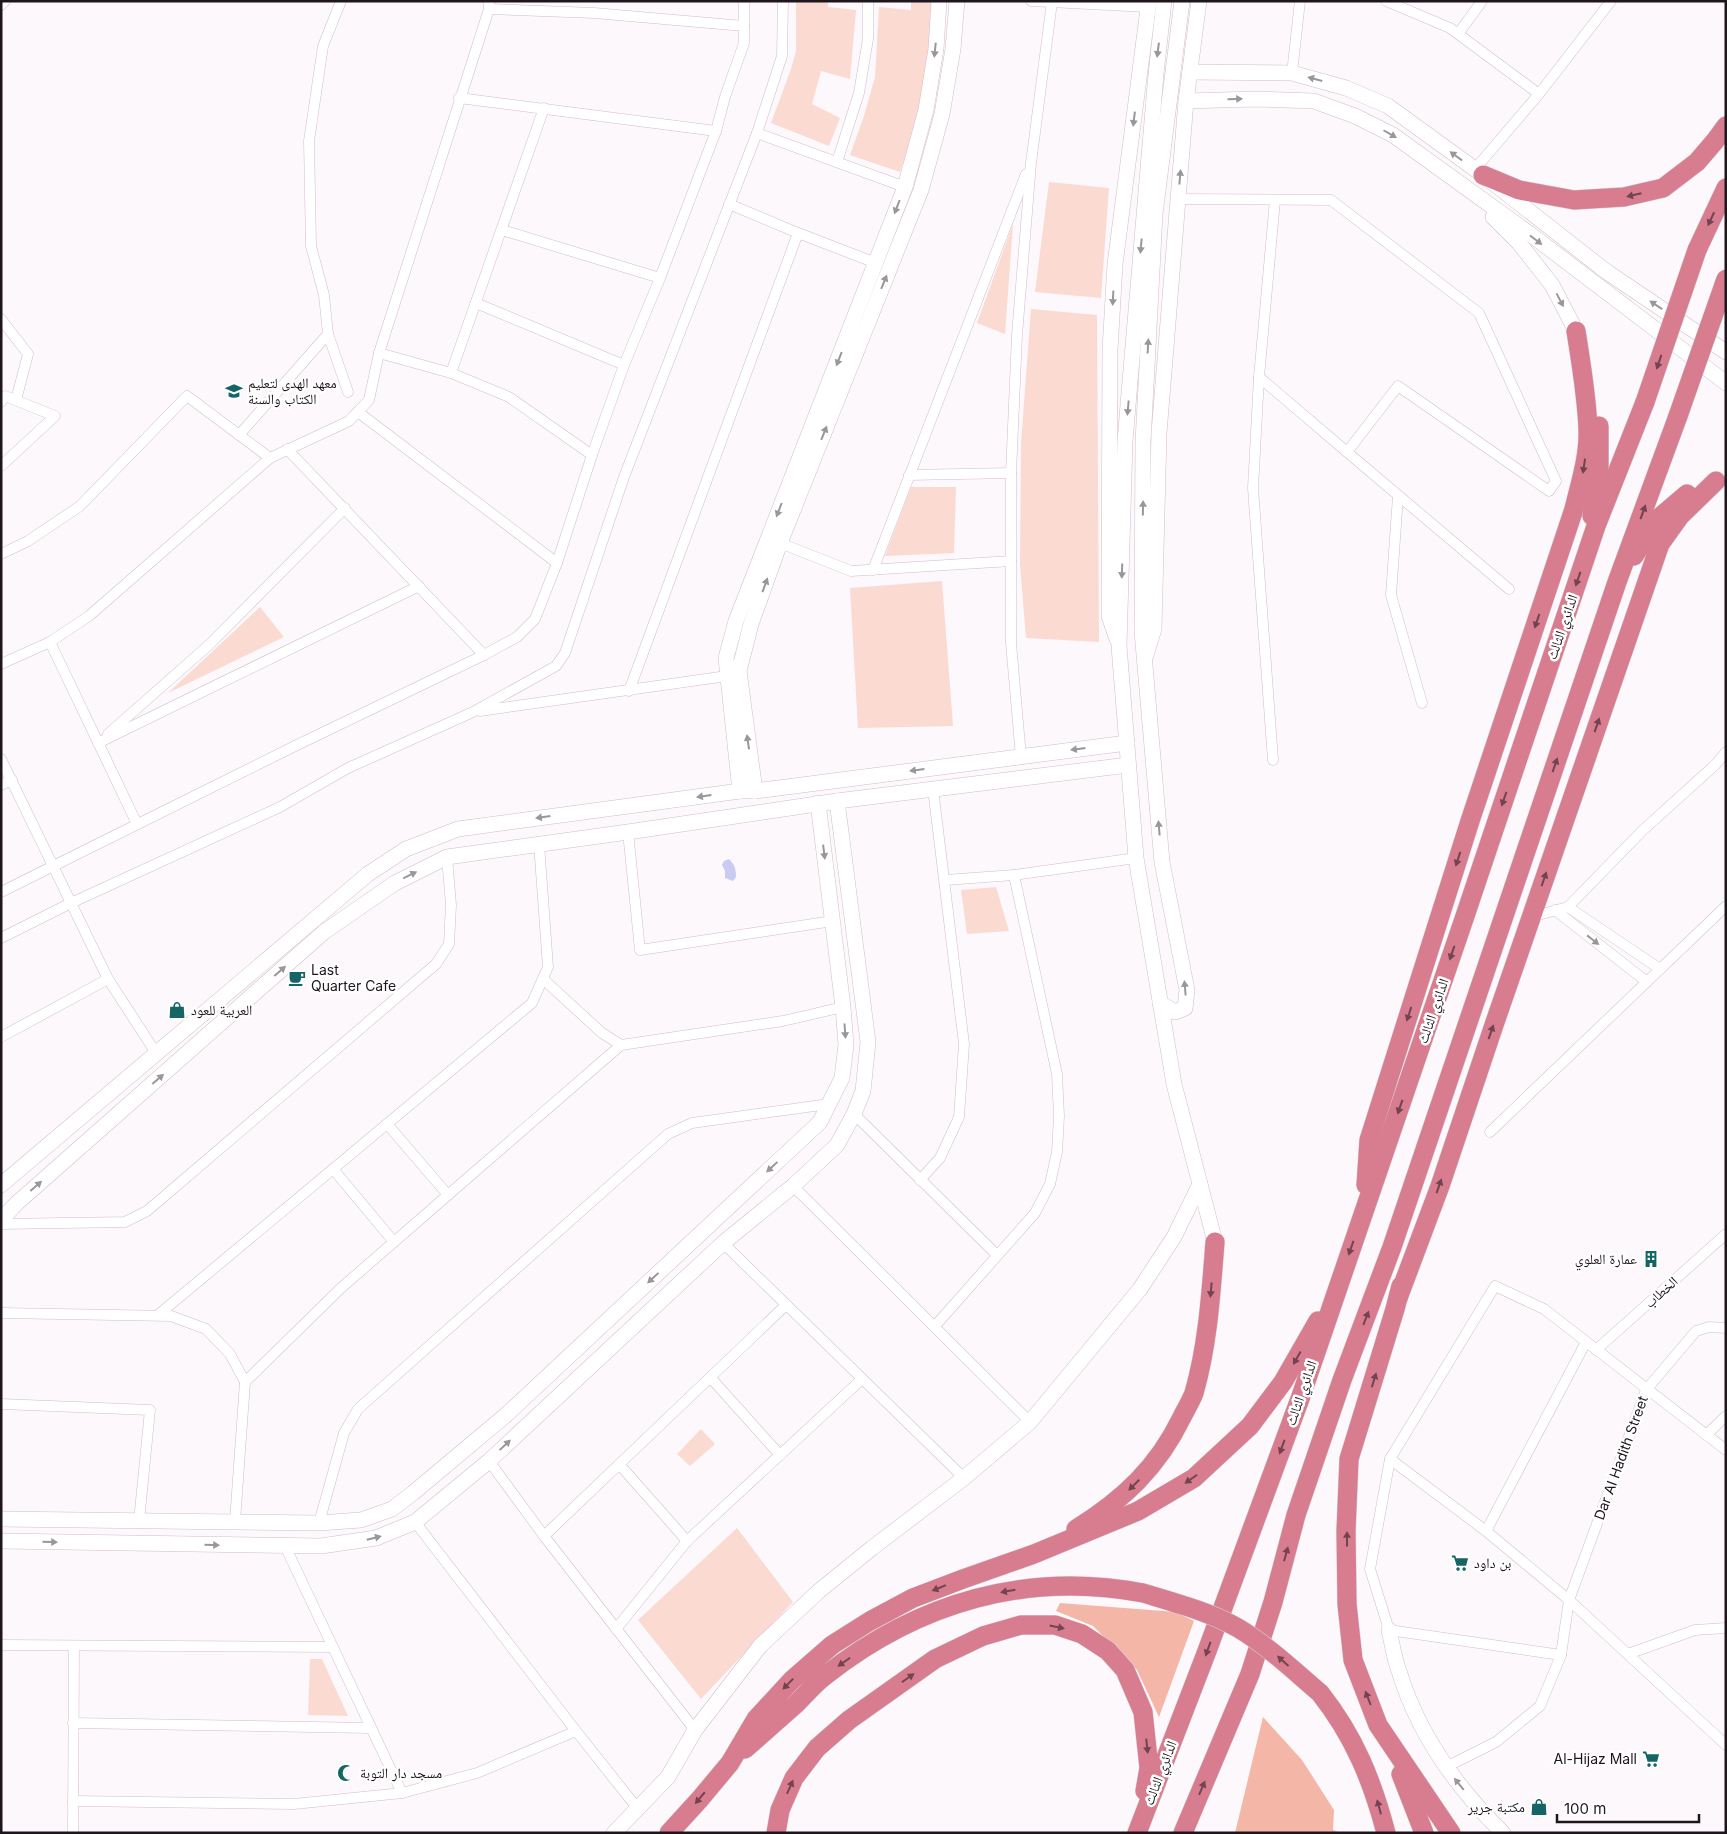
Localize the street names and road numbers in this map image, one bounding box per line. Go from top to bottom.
street label: الدائري الثالث [1542,592,1584,663]
street label: الدائري الثالث [1413,976,1455,1047]
street label: الخطاب [1641,1272,1681,1311]
street label: الدائري الثالث [1281,1358,1323,1429]
street label: Dar Al Hadith Street [1590,1393,1651,1522]
street label: الدائري الثالث [1139,1738,1183,1809]

